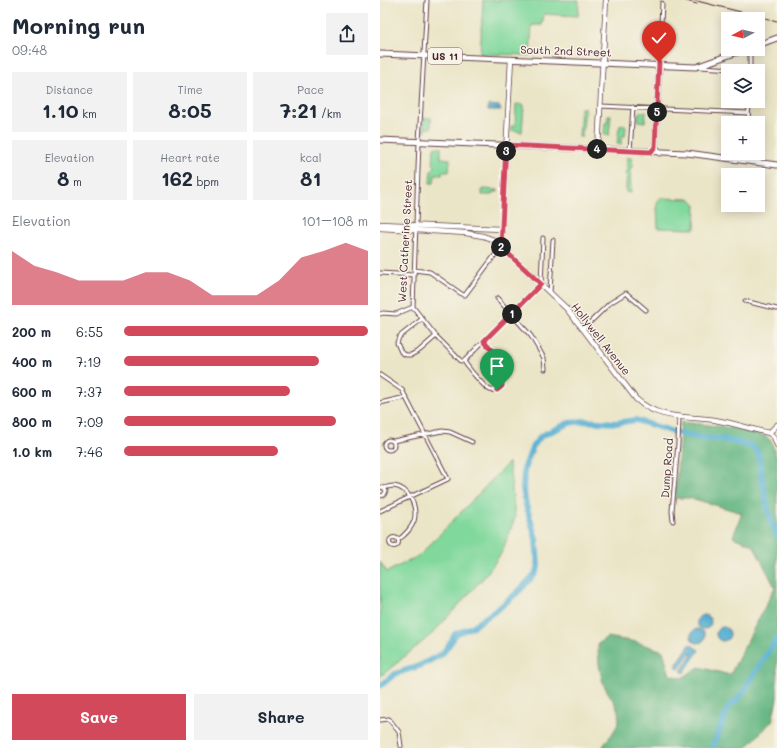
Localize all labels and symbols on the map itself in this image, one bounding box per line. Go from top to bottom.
north arrow [721,12,765,56]
pin [642,21,676,62]
street label: South 2nd Street [520,41,612,60]
road number: US 11 [428,48,462,64]
pin: 5 [647,102,667,122]
pin: 4 [587,139,607,159]
pin: 3 [496,141,516,161]
street label: West Catherine Street [394,179,415,303]
pin: 2 [491,237,511,257]
street label: Hollywell Avenue [568,299,635,378]
pin: 1 [502,304,522,324]
pin [480,349,514,390]
street label: Dump Road [657,437,676,498]

